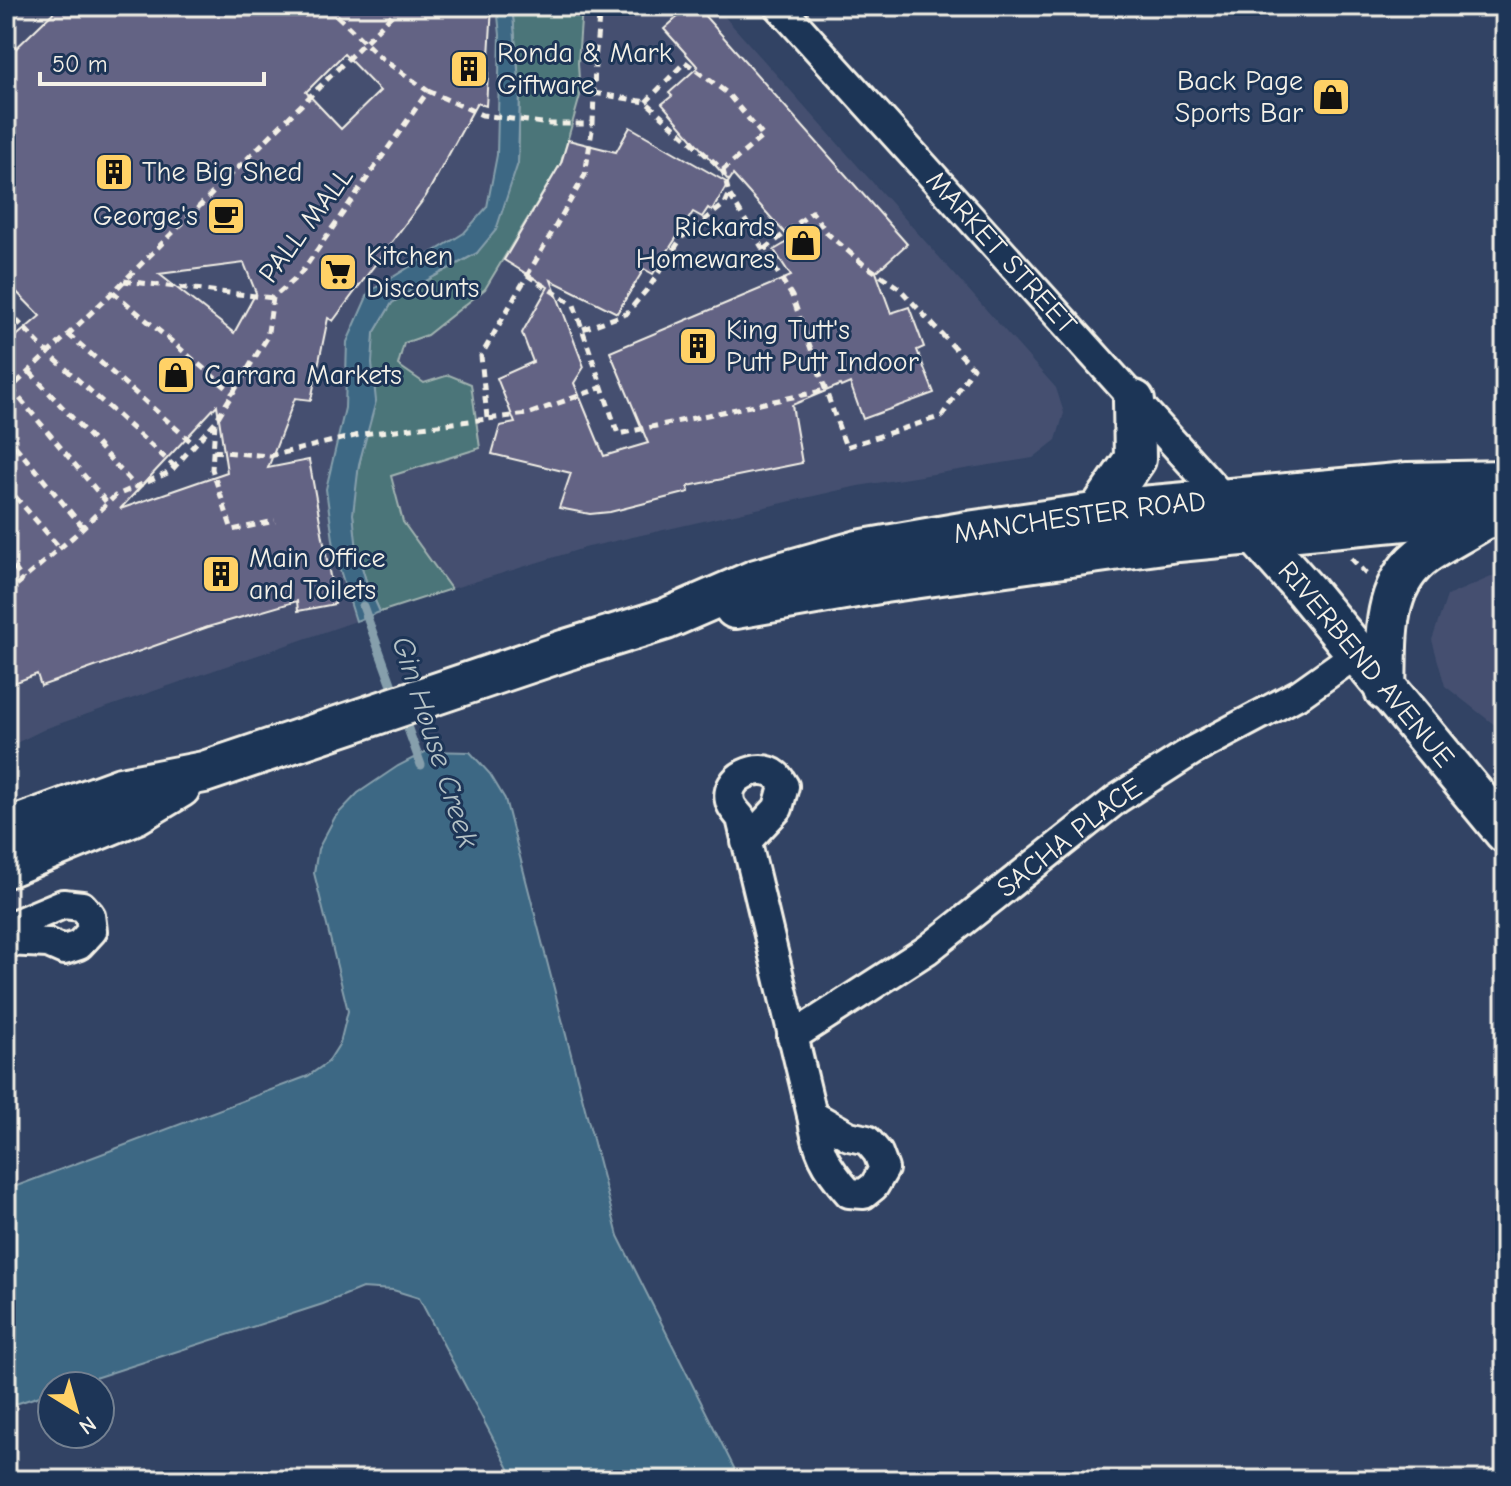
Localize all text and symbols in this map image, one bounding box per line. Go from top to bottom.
scale bar [40,36,264,86]
place label: Ronda & Mark Giftware [497,37,673,101]
building icon: Ronda & Mark Giftware [448,48,490,90]
text: 50 m [52,50,108,78]
place label: Back Page Sports Bar [1175,65,1303,129]
shop icon: Back Page Sports Bar [1310,76,1352,118]
building icon: The Big Shed [93,151,135,193]
place label: The Big Shed [142,156,302,188]
street label: PALL MALL [252,161,360,289]
street label: MARKET STREET [920,164,1083,341]
cafe icon: George's [205,195,247,237]
place label: George's [93,200,198,232]
place label: Rickards Homewares [636,211,775,275]
shop icon: Rickards Homewares [782,222,824,264]
place label: Kitchen Discounts [366,240,479,304]
supermarket icon: Kitchen Discounts [317,251,359,293]
place label: King Tutt's Putt Putt Indoor [726,314,919,378]
building icon: King Tutt's Putt Putt Indoor [677,325,719,367]
shop icon: Carrara Markets [155,354,197,396]
place label: Carrara Markets [204,359,402,391]
street label: MANCHESTER ROAD [951,485,1207,550]
place label: Main Office and Toilets [249,542,386,606]
building icon: Main Office and Toilets [200,553,242,595]
street label: RIVERBEND AVENUE [1271,555,1461,774]
water label: Gin House Creek [384,632,486,852]
street label: SACHA PLACE [991,771,1148,904]
north arrow [36,1370,116,1450]
text: N [74,1410,101,1440]

